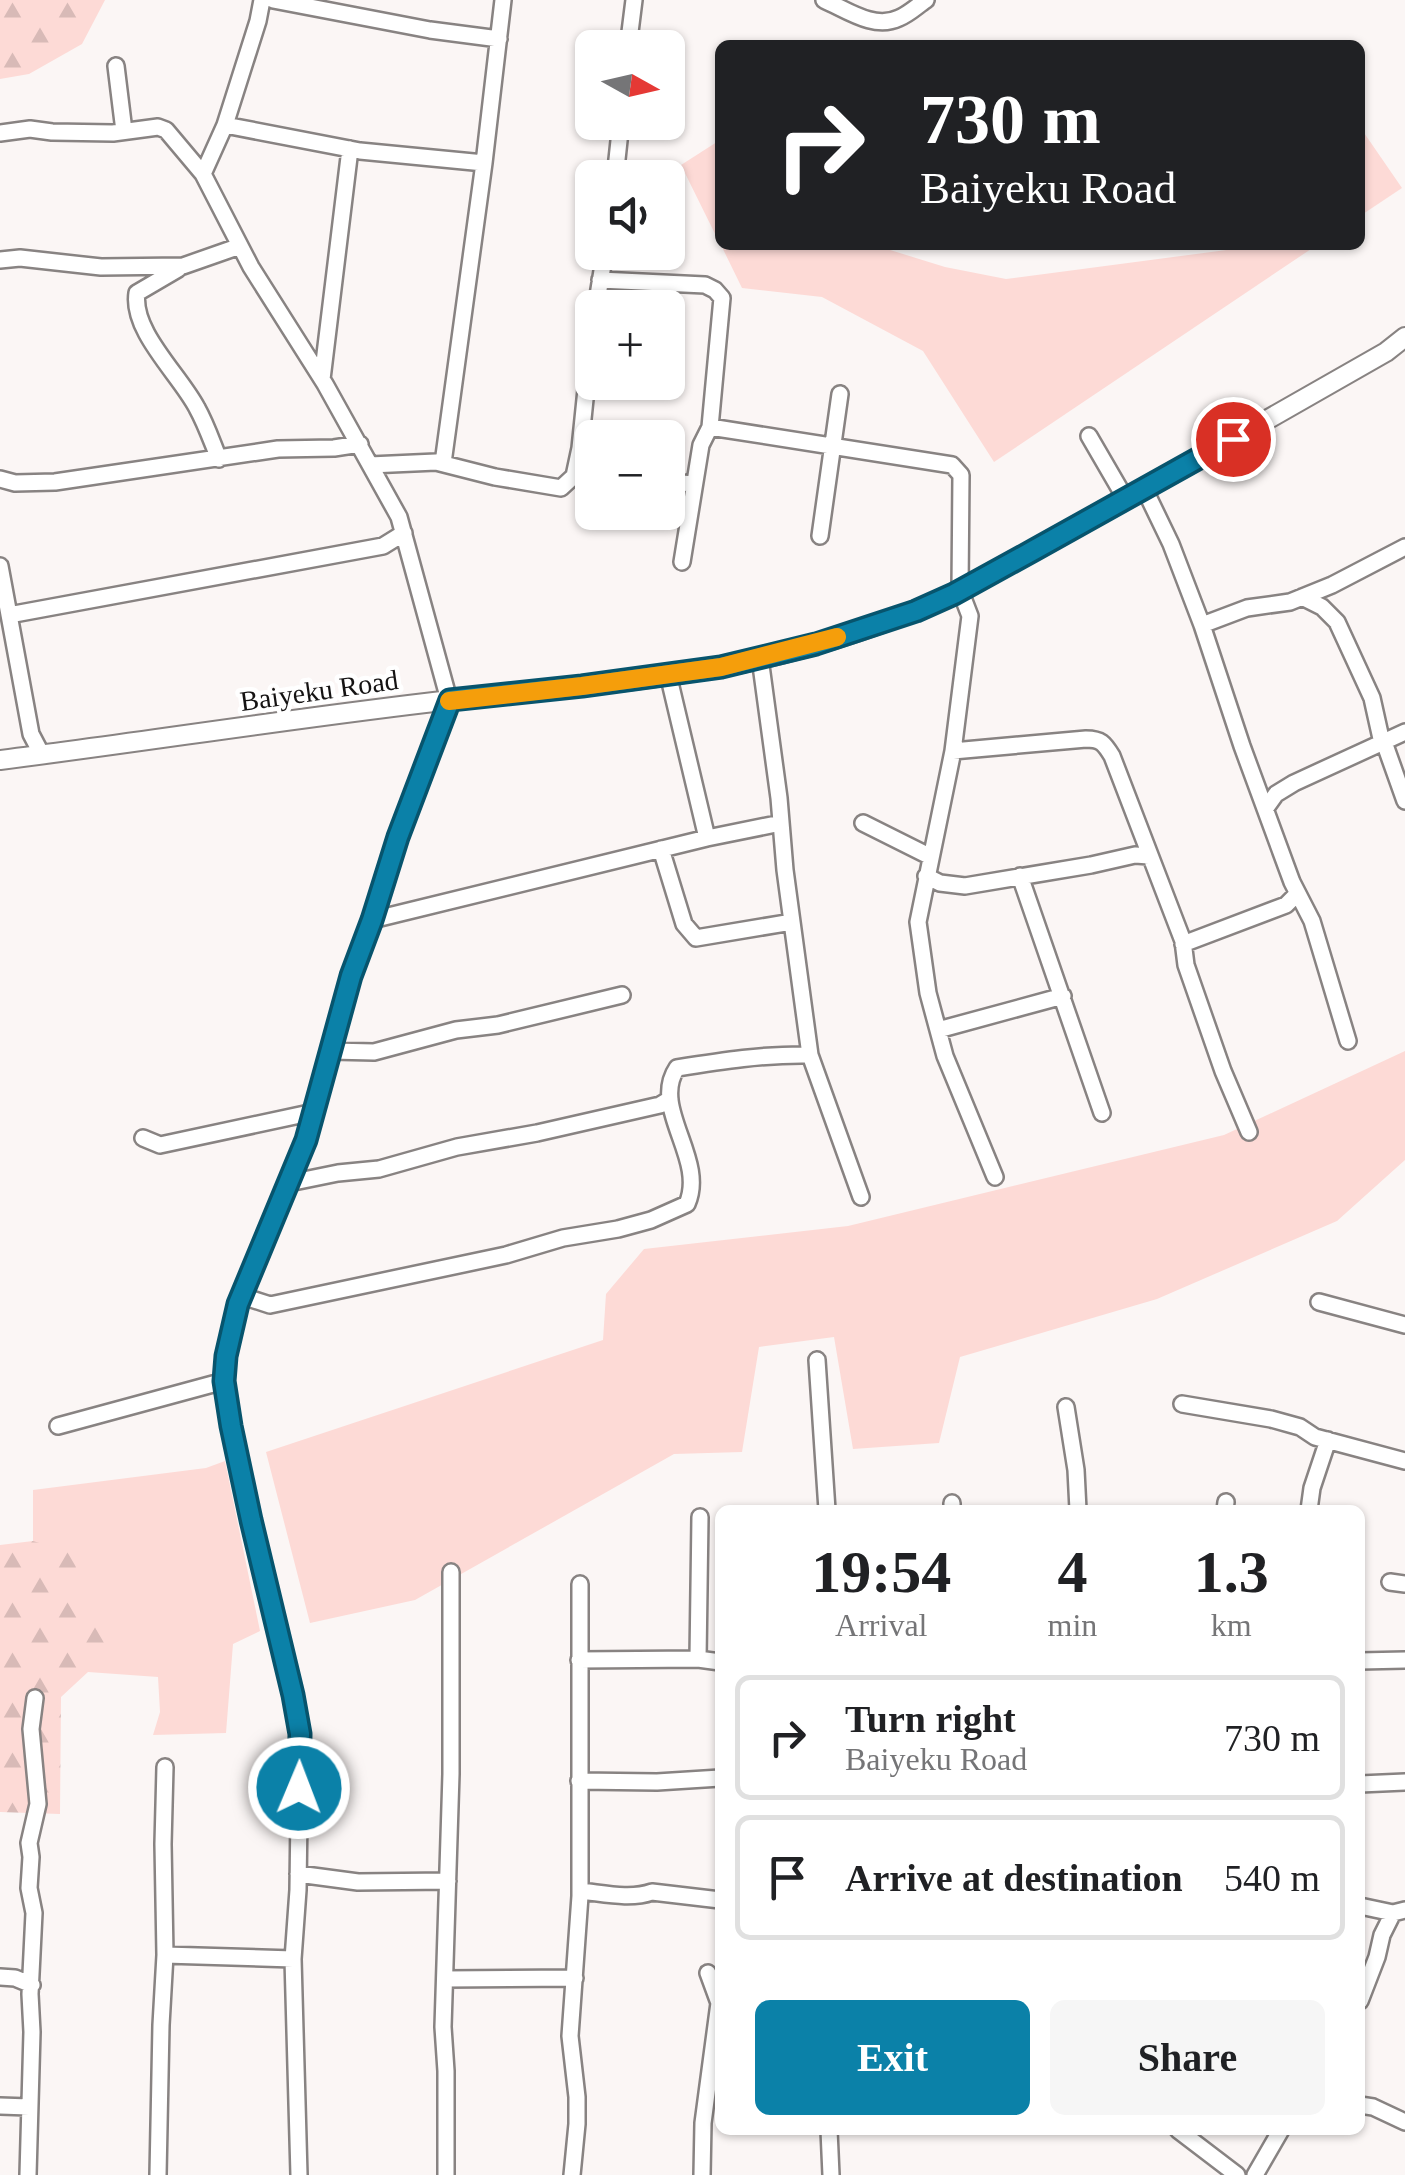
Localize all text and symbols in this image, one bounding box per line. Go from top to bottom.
north arrow [575,30,685,140]
map controls [575,30,685,530]
icon: right [755,80,885,210]
text: 730 m [920,81,1101,158]
button: sound [575,160,685,270]
text: Baiyeku Road [920,163,1176,213]
button: + [575,290,685,400]
pin [1191,397,1276,482]
icon: arrive [1206,412,1261,467]
button: − [575,420,685,530]
street label: Baiyeku Road [238,664,400,717]
text: 19:54 [811,1539,951,1605]
text: 4 [1057,1539,1087,1605]
text: 1.3 [1194,1539,1269,1605]
text: Arrival [835,1607,927,1643]
text: min [1048,1607,1097,1643]
text: km [1211,1607,1252,1643]
text: Turn right [845,1698,1016,1740]
icon: right [760,1710,815,1765]
text: 730 m [1224,1717,1320,1759]
position arrow [247,1736,351,1840]
text: Baiyeku Road [845,1741,1027,1777]
icon: arrive [760,1850,815,1905]
text: Arrive at destination [845,1857,1183,1899]
text: 540 m [1224,1857,1320,1899]
button: Exit [755,2000,1030,2115]
button: Share [1050,2000,1325,2115]

